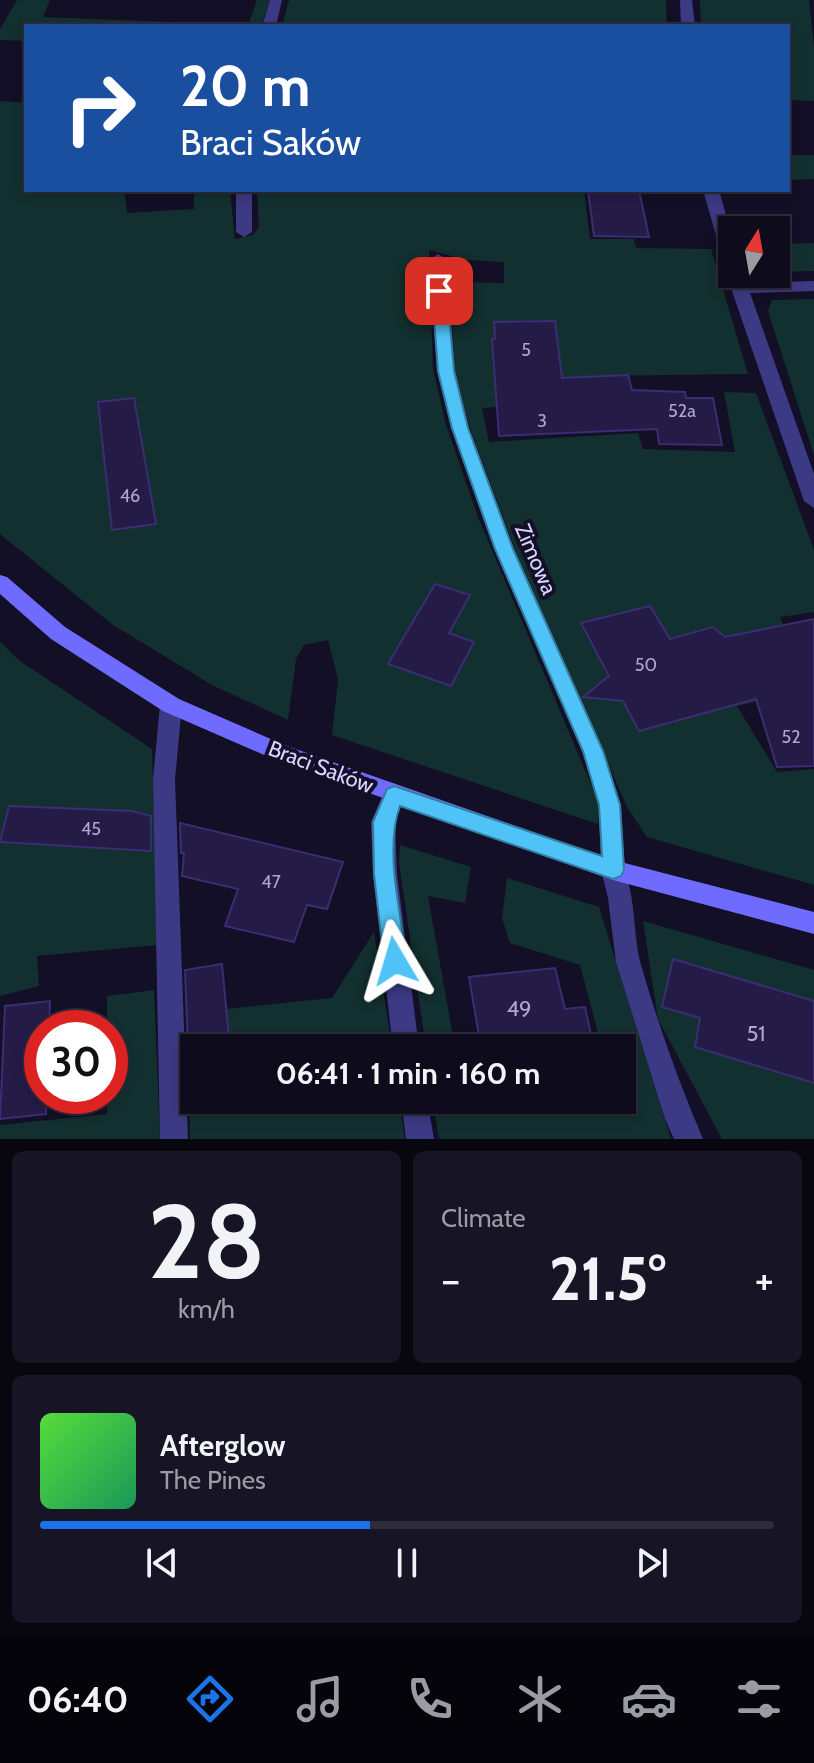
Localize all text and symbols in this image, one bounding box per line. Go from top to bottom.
text: 20 m [180,52,310,120]
icon: right [48,56,152,160]
text: Braci Saków [180,120,361,164]
north arrow [718,216,790,288]
map controls [718,216,790,288]
pin [405,257,473,325]
icon: arrive [417,269,461,313]
house number: 5 [521,339,531,361]
house number: 52a [668,400,696,422]
house number: 3 [537,410,547,432]
house number: 46 [120,485,140,507]
street label: Zimowa [509,520,563,599]
house number: 50 [635,654,657,676]
house number: 52 [781,726,801,748]
street label: Braci Saków [264,735,378,799]
house number: 45 [81,818,101,840]
house number: 47 [261,871,281,893]
position arrow [353,919,437,1003]
house number: 49 [506,995,532,1022]
speed limit sign: 30 [24,1010,128,1114]
house number: 51 [746,1020,766,1047]
text: 06:41 · 1 min · 160 m [276,1055,540,1092]
text: 28 [148,1178,265,1304]
text: Climate [441,1202,526,1234]
text: 21.5° [549,1242,666,1315]
text: − [441,1253,460,1306]
text: + [755,1253,774,1306]
text: km/h [178,1293,235,1325]
text: Afterglow [160,1427,286,1464]
text: The Pines [160,1464,266,1496]
icon: previous [140,1541,184,1585]
icon: pause [385,1541,429,1585]
icon: next [630,1541,674,1585]
icon: directions [182,1671,238,1727]
icon: music [292,1671,348,1727]
icon: phone [402,1671,458,1727]
icon: climate [512,1671,568,1727]
icon: car [621,1671,677,1727]
icon: filters [731,1671,787,1727]
text: 06:40 [27,1677,128,1721]

